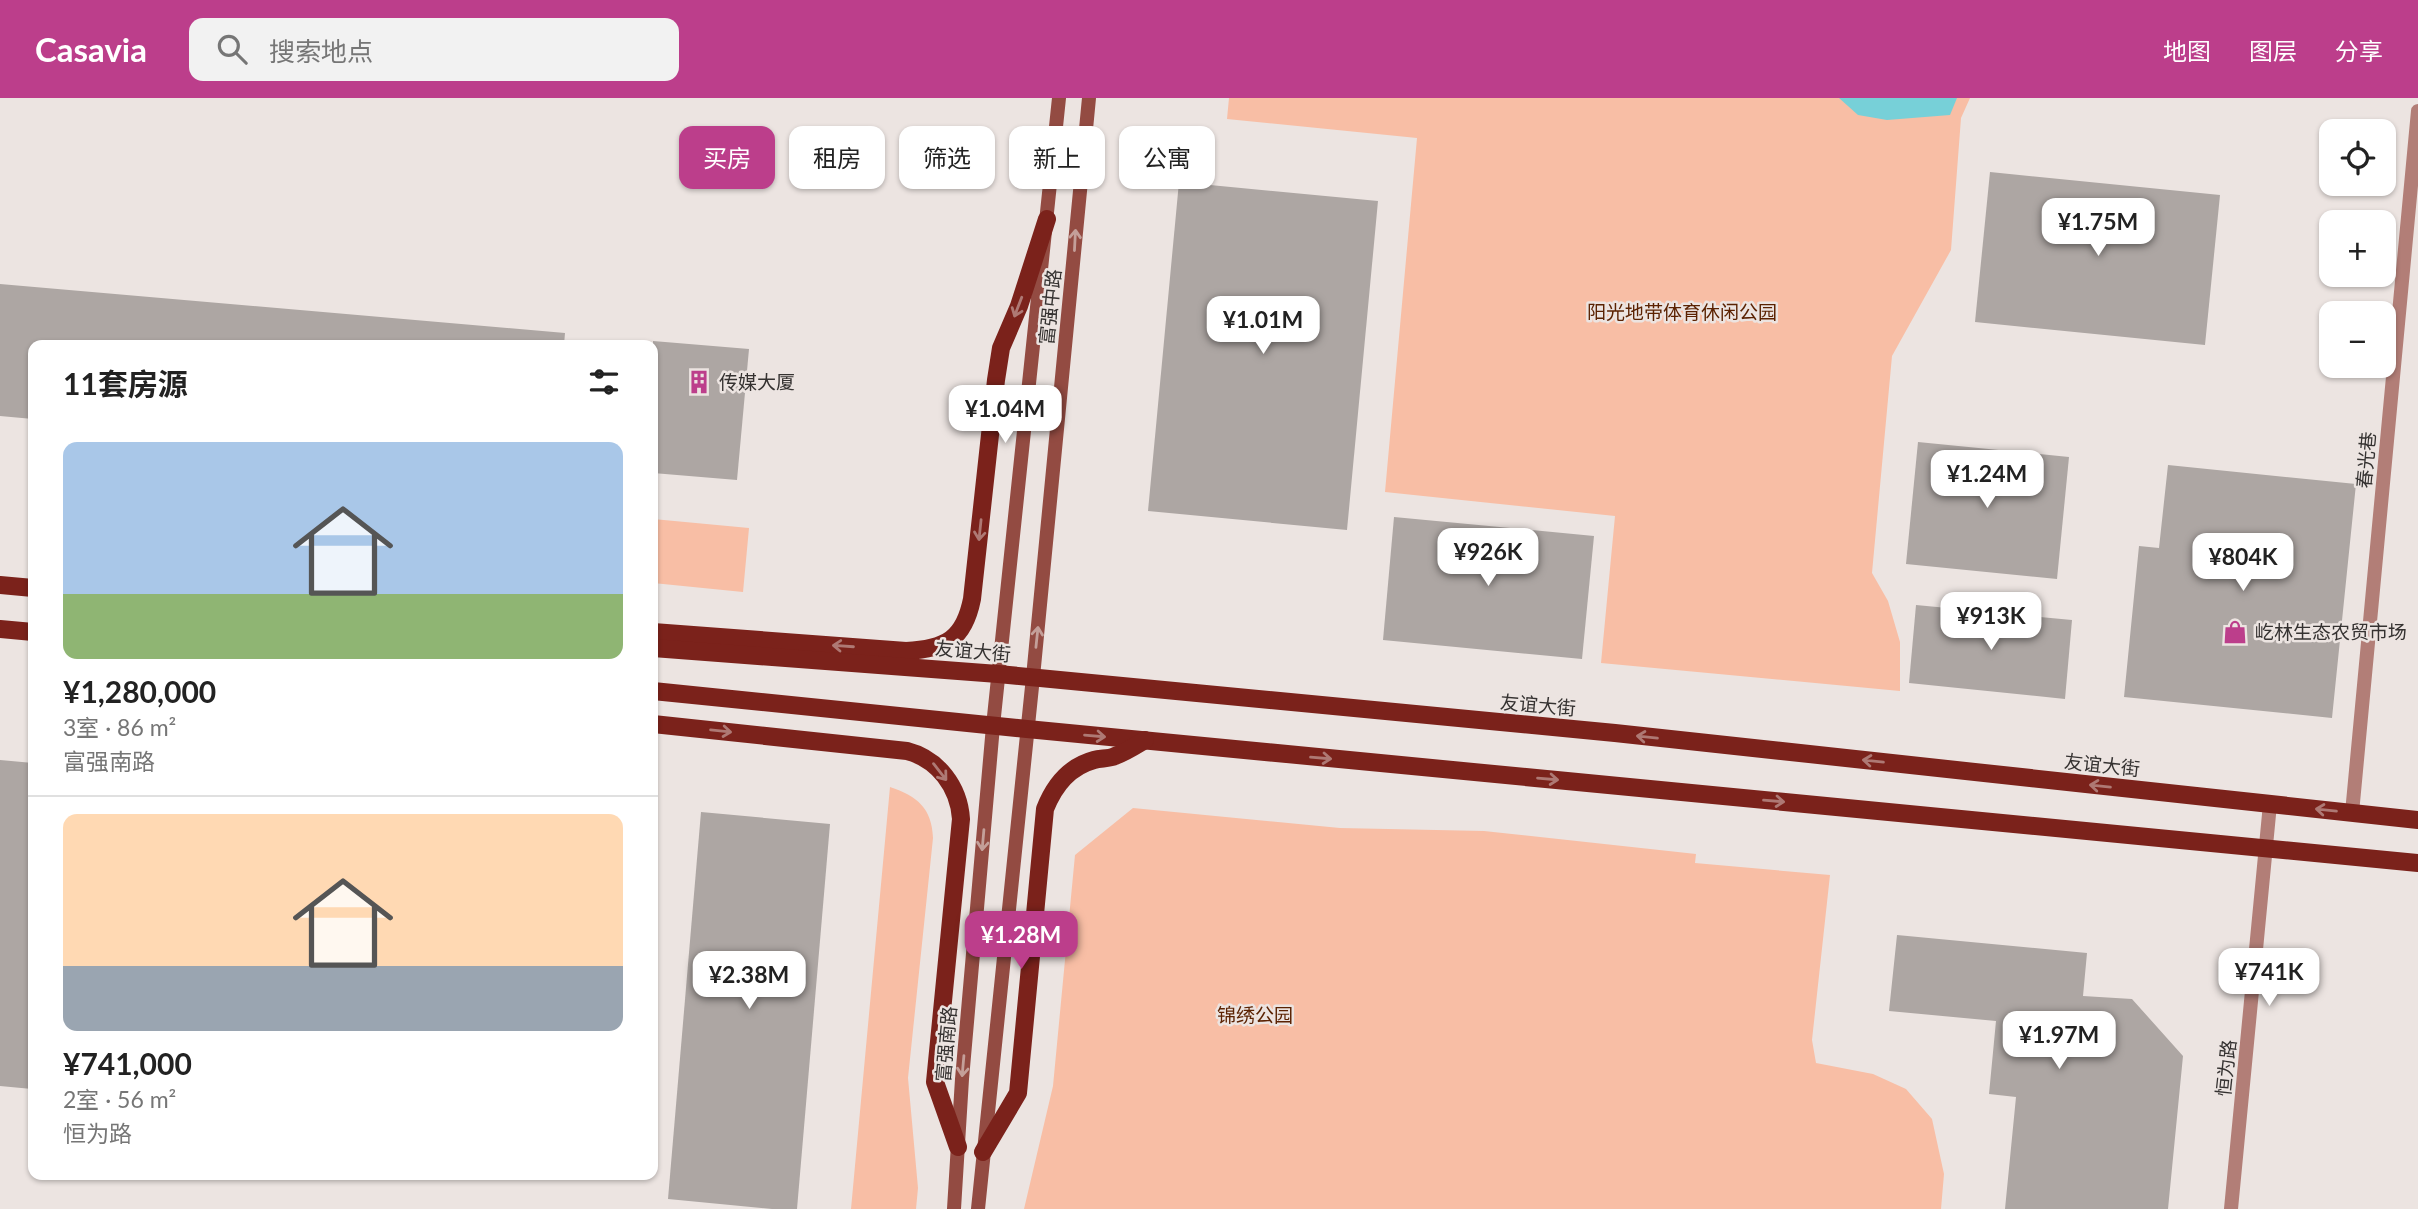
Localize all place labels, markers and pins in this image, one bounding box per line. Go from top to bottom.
pin: ¥1.75M [2041,198,2155,258]
pin: ¥1.01M [1206,296,1320,356]
building icon: 传媒大厦 [685,368,713,396]
place label: 传媒大厦 [719,370,795,393]
pin: ¥1.04M [948,386,1062,445]
pin: ¥1.24M [1930,450,2044,510]
pin: ¥926K [1439,528,1537,588]
pin: ¥804K [2194,533,2292,593]
pin: ¥913K [1942,592,2040,652]
shop icon: 屹林生态农贸市场 [2221,618,2249,646]
place label: 屹林生态农贸市场 [2255,620,2407,643]
pin: ¥1.28M [964,912,1078,971]
pin: ¥741K [2220,948,2318,1008]
pin: ¥2.38M [692,951,806,1011]
pin: ¥1.97M [2002,1012,2116,1071]

